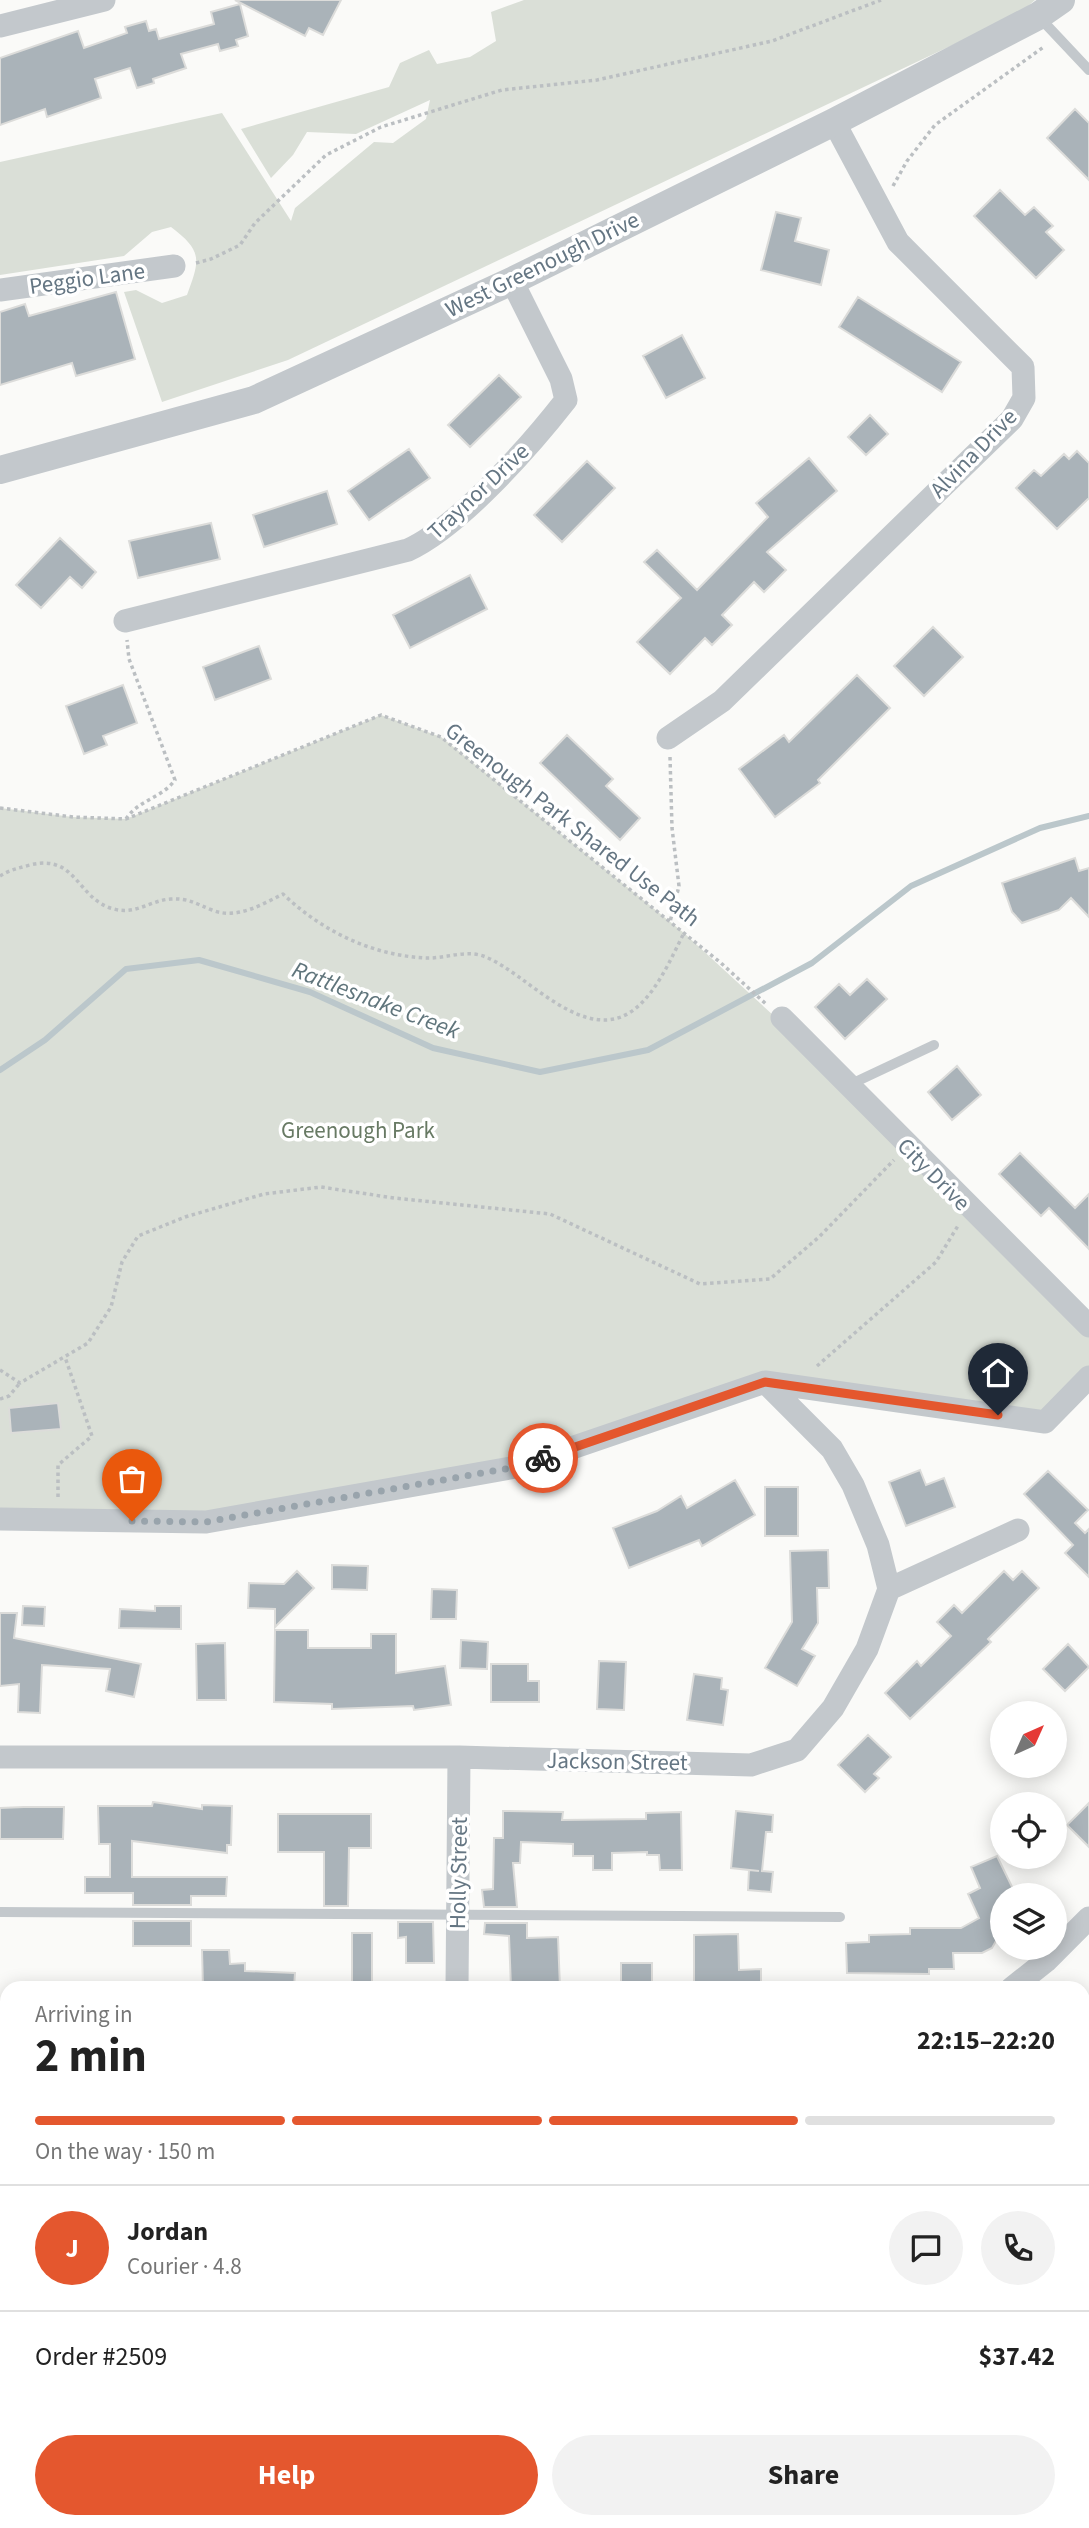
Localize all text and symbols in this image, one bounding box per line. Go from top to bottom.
street label: West Greenough Drive [440,203,645,326]
street label: Peggio Lane [27,254,147,303]
street label: Alvina Drive [922,401,1025,506]
street label: Traynor Drive [420,435,537,547]
street label: Greenough Park Shared Use Path [438,714,707,935]
water label: Rattlesnake Creek [287,952,465,1049]
park label: Greenough Park [281,1114,436,1147]
street label: City Drive [890,1130,978,1218]
pin [968,1343,1028,1415]
icon: home [979,1354,1017,1392]
courier [508,1423,578,1493]
icon: bike [524,1439,562,1477]
pin [102,1449,162,1521]
icon: bag [113,1460,151,1498]
north arrow [990,1701,1068,1778]
map controls [990,1701,1067,1960]
street label: Jackson Street [546,1744,688,1779]
button: locate [990,1792,1067,1869]
street label: Holly Street [441,1816,476,1929]
button: layers [990,1883,1067,1960]
text: Arriving in [35,1998,133,2031]
text: 22:15–22:20 [917,2022,1055,2059]
text: 2 min [35,2024,147,2089]
text: On the way · 150 m [35,2135,215,2168]
button: chat [889,2211,963,2285]
button: phone [981,2211,1055,2285]
text: Jordan [127,2213,208,2250]
text: J [65,2230,79,2267]
text: Courier · 4.8 [127,2250,242,2283]
text: Order #2509 [35,2338,167,2375]
text: $37.42 [979,2338,1055,2375]
button: Help [35,2435,538,2515]
button: Share [552,2435,1055,2515]

